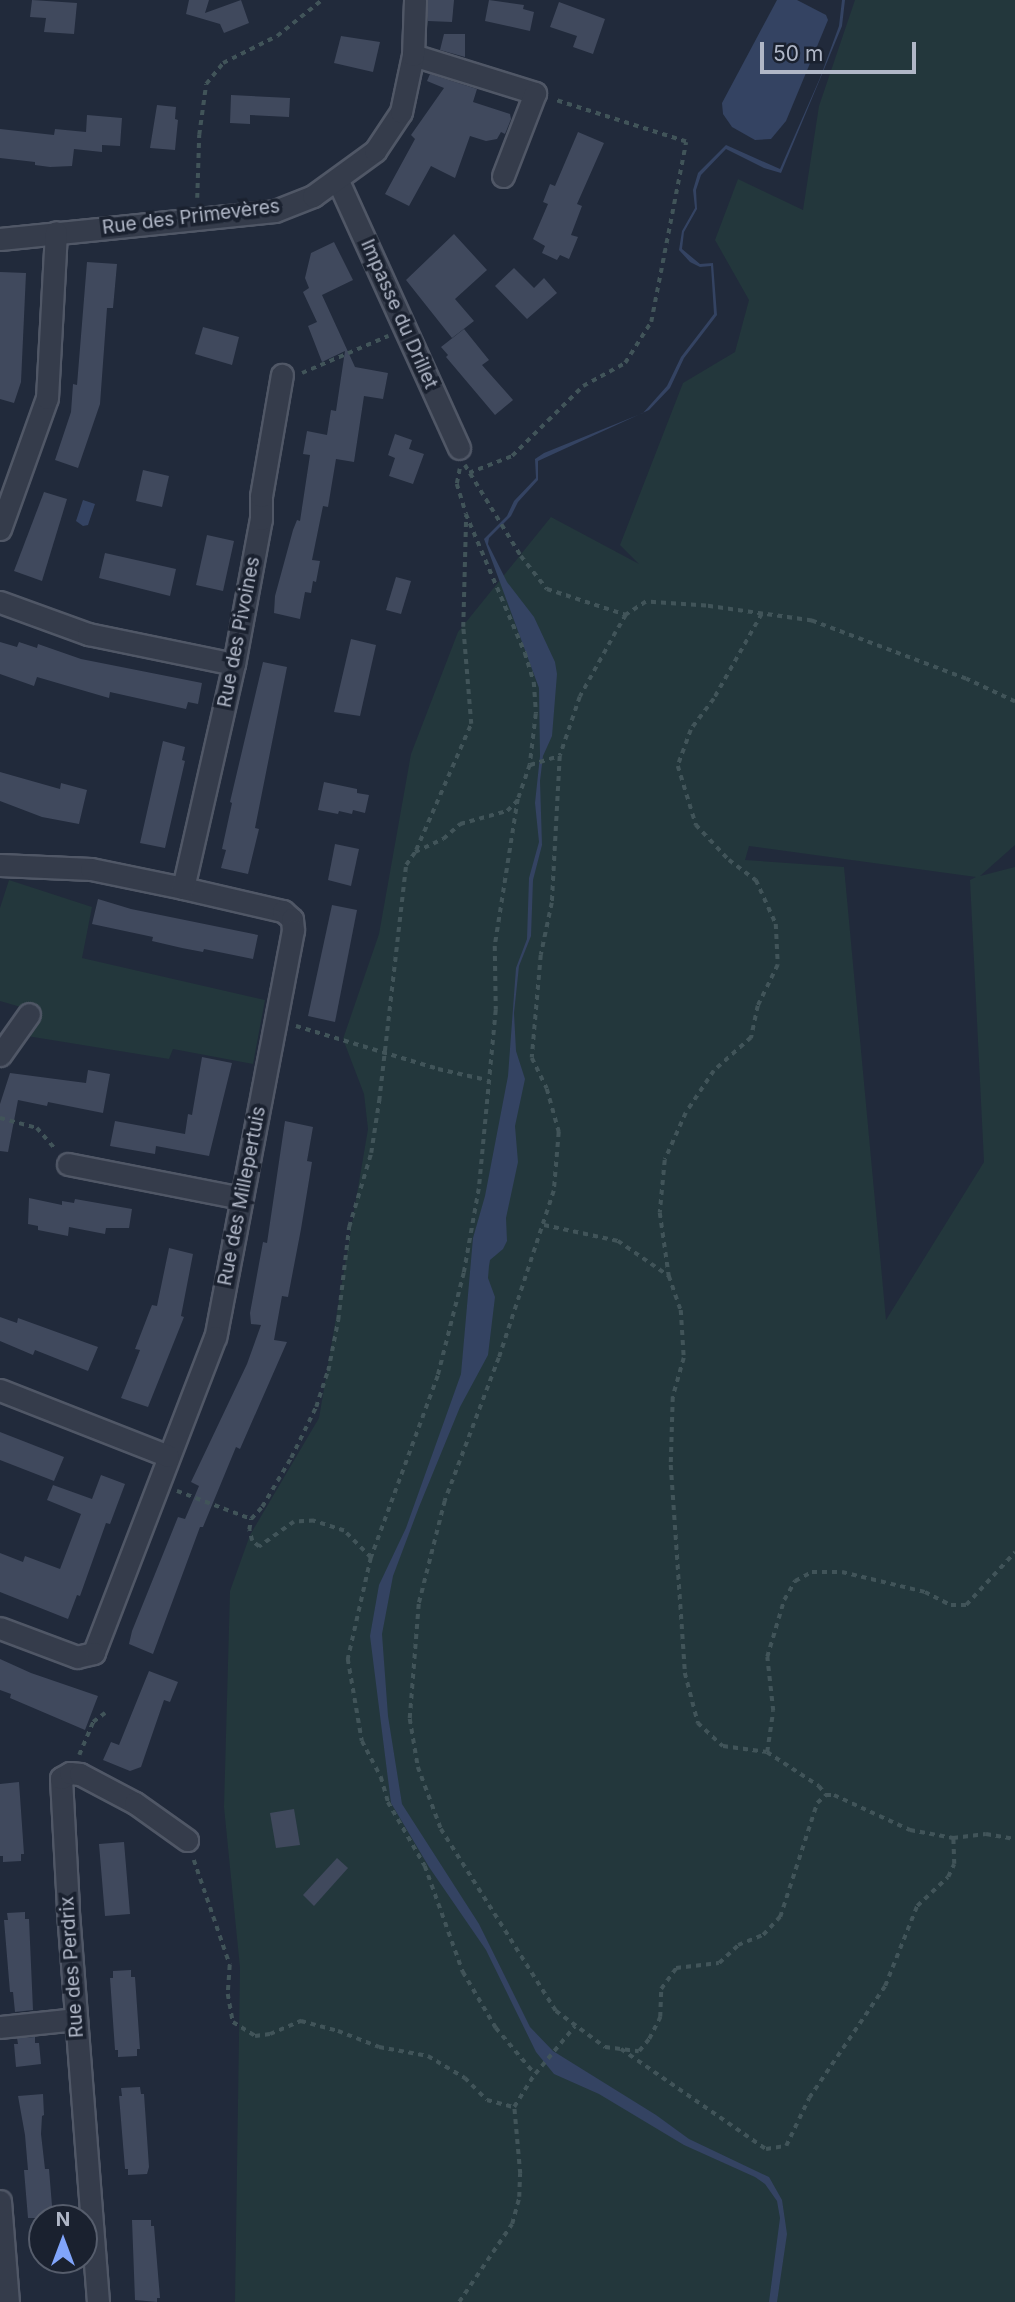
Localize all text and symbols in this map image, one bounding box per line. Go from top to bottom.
scale bar [763,28,919,72]
text: 50 m [773,41,823,66]
street label: Rue des Primevères [101,195,281,239]
street label: Impasse du Drillet [356,236,442,392]
street label: Rue des Pivoines [213,555,265,709]
street label: Rue des Millepertuis [213,1104,271,1288]
street label: Rue des Perdrix [56,1895,88,2039]
north arrow [28,2204,98,2274]
text: N [56,2208,70,2231]

